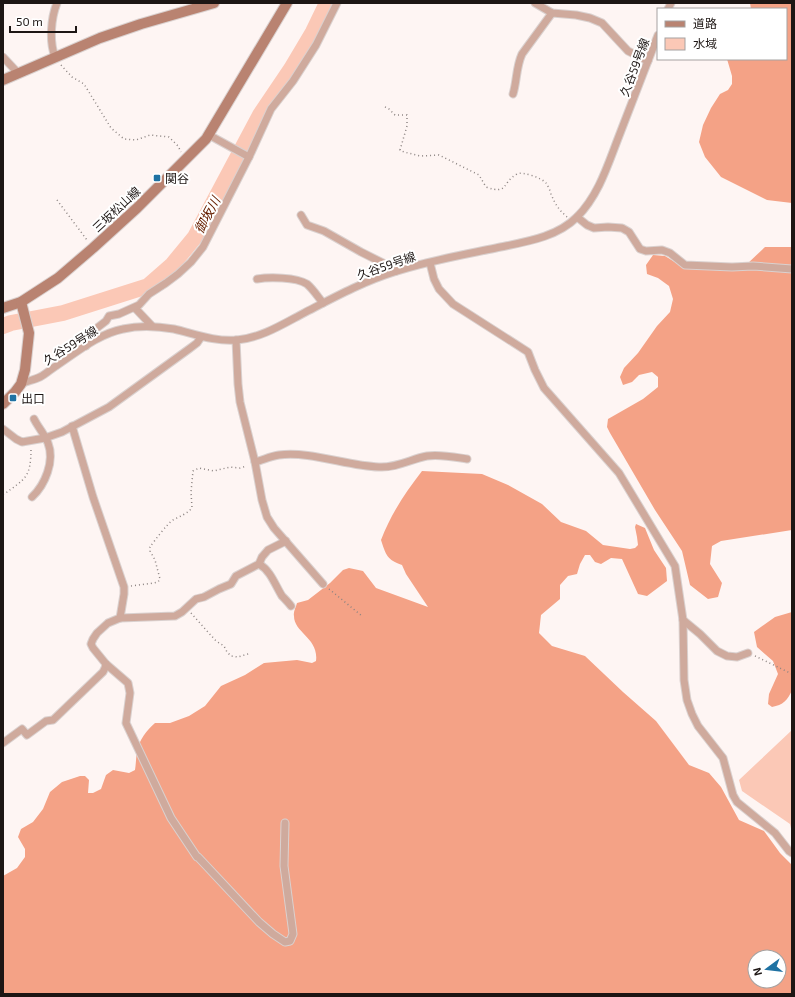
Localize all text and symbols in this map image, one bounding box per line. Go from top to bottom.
scale bar [10,8,76,34]
legend [657,8,787,60]
text: 50 m [16,14,43,28]
text: 道路 [693,16,717,30]
street label: 久谷59号線 [616,36,652,98]
text: 水域 [693,36,717,50]
place label: 関谷 [165,171,189,185]
marker: 関谷 [152,173,162,183]
street label: 三坂松山線 [89,183,143,235]
water label: 御坂川 [191,192,224,236]
street label: 久谷59号線 [355,248,417,282]
street label: 久谷59号線 [40,323,100,367]
place label: 出口 [21,391,45,405]
marker: 出口 [8,393,18,403]
north arrow [747,949,787,989]
text: N [750,966,764,977]

